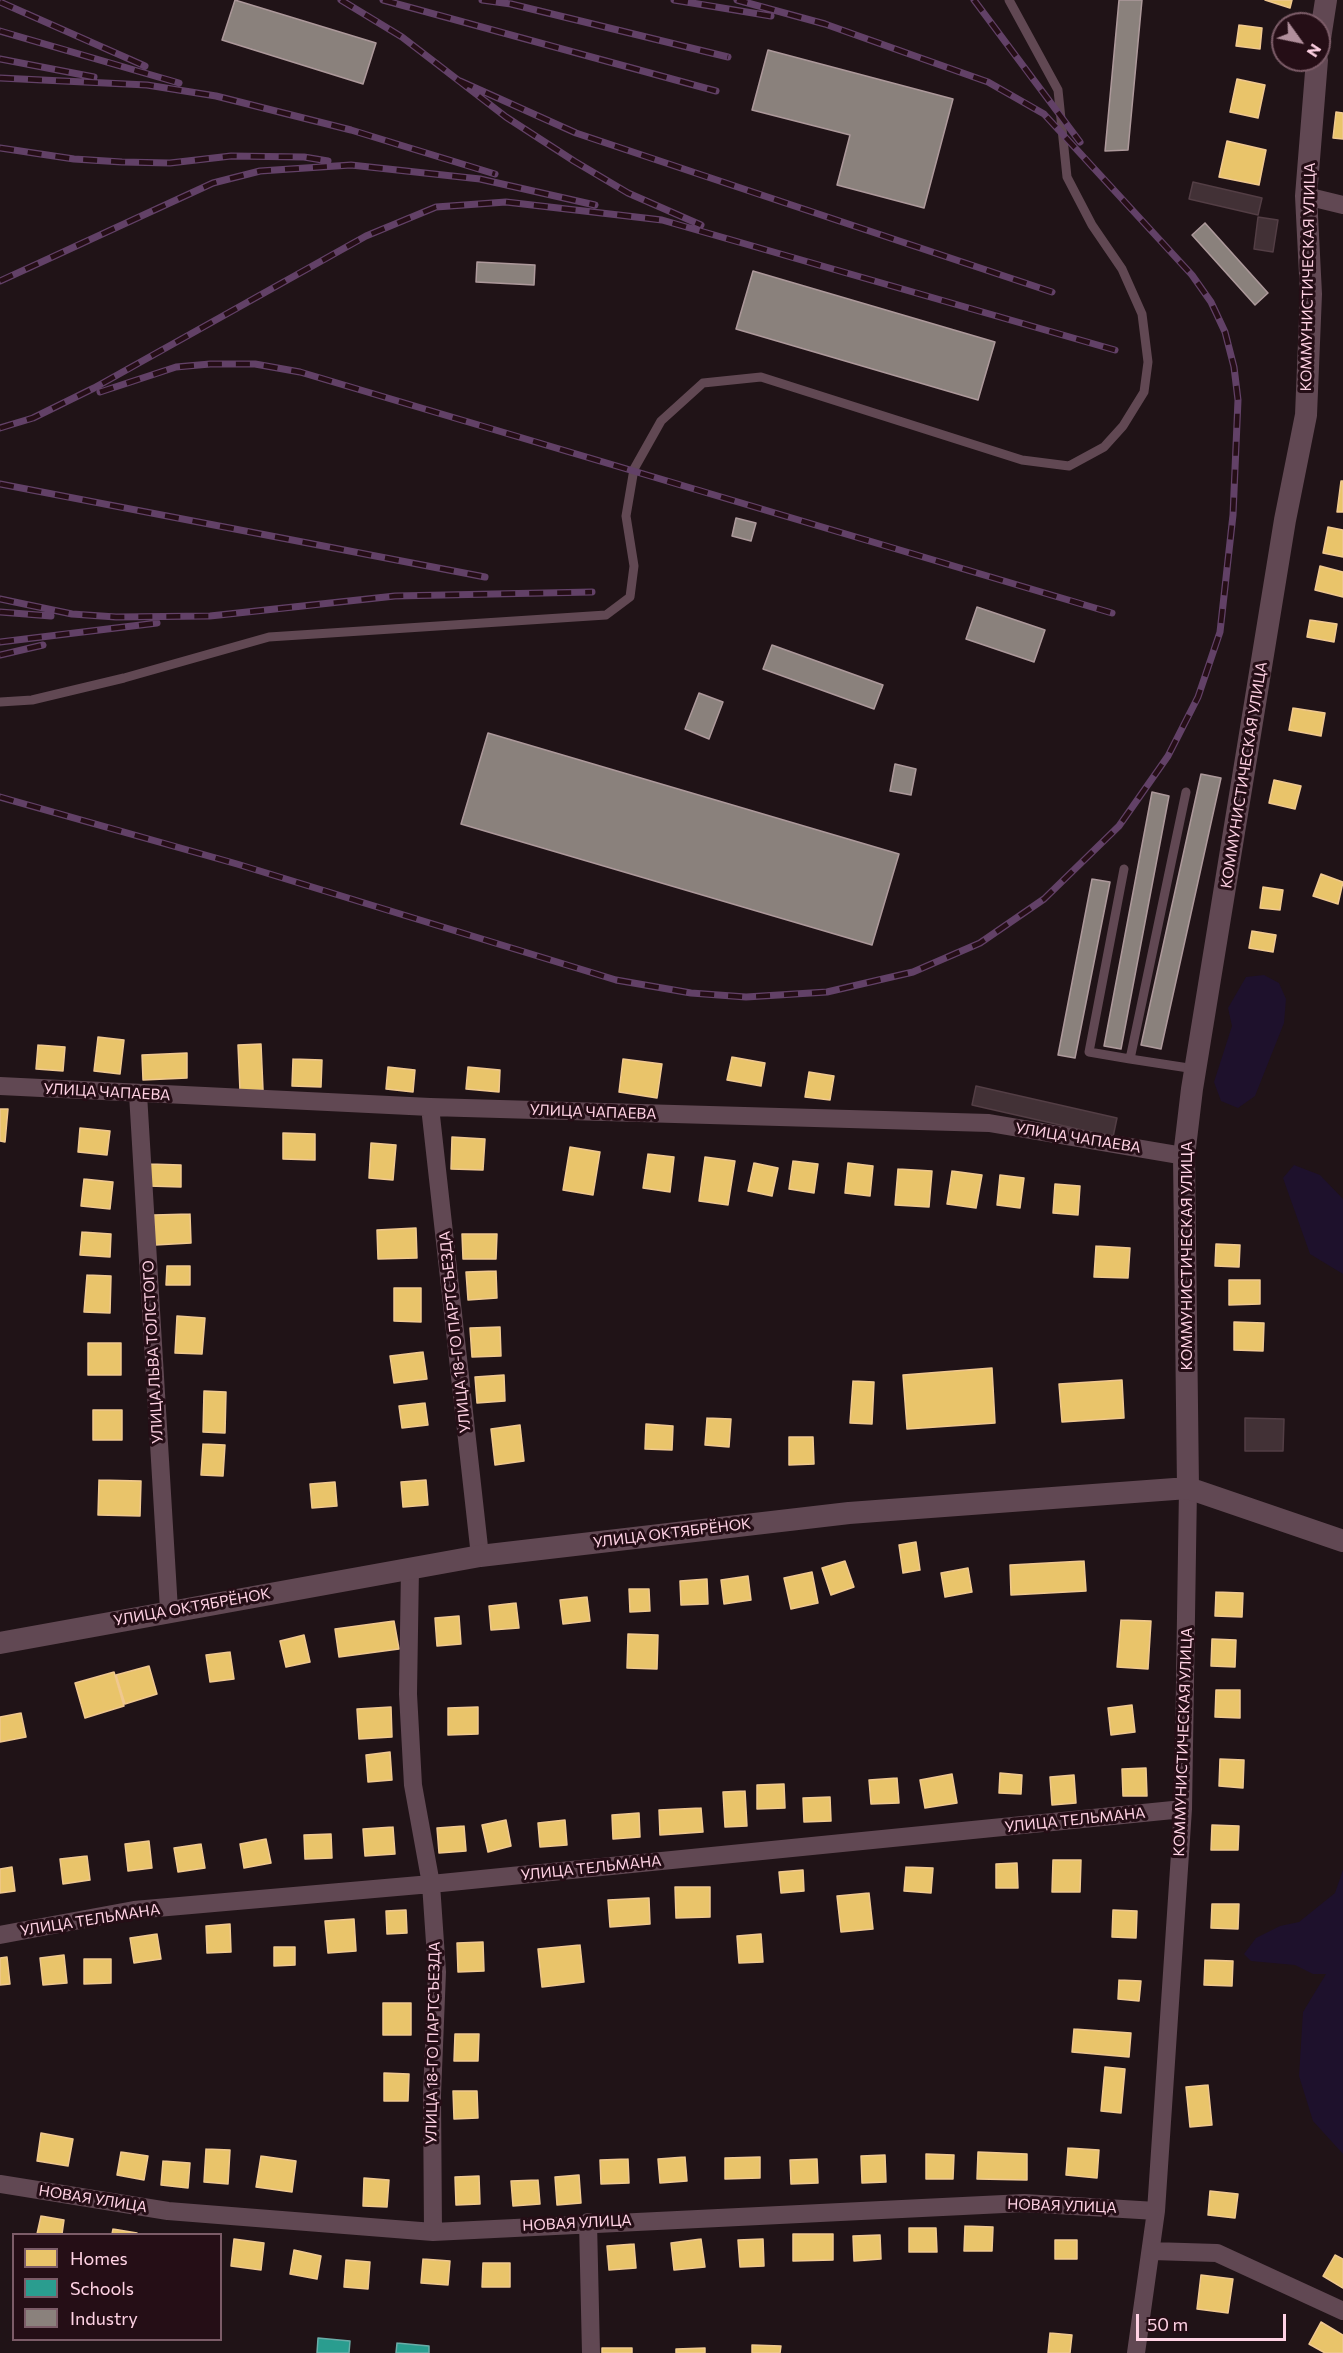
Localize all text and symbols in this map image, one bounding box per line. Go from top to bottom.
north arrow [1271,12,1331,72]
text: N [1304,41,1326,61]
street label: КОММУНИСТИЧЕСКАЯ УЛИЦА [1297,162,1319,392]
street label: КОММУНИСТИЧЕСКАЯ УЛИЦА [1217,660,1271,890]
street label: УЛИЦА ЧАПАЕВА [43,1080,171,1104]
street label: УЛИЦА ЧАПАЕВА [529,1101,657,1123]
street label: УЛИЦА ЧАПАЕВА [1014,1119,1142,1157]
street label: КОММУНИСТИЧЕСКАЯ УЛИЦА [1178,1141,1196,1371]
street label: УЛИЦА 18-ГО ПАРТСЪЕЗДА [435,1230,475,1434]
street label: УЛИЦА ЛЬВА ТОЛСТОГО [139,1260,167,1444]
street label: УЛИЦА ОКТЯБРЁНОК [592,1514,752,1552]
street label: УЛИЦА ОКТЯБРЁНОК [112,1584,272,1630]
street label: КОММУНИСТИЧЕСКАЯ УЛИЦА [1170,1627,1196,1857]
street label: УЛИЦА ТЕЛЬМАНА [1004,1804,1146,1836]
street label: УЛИЦА ТЕЛЬМАНА [520,1852,662,1884]
street label: УЛИЦА ТЕЛЬМАНА [19,1900,161,1940]
street label: УЛИЦА 18-ГО ПАРТСЪЕЗДА [422,1941,444,2145]
street label: НОВАЯ УЛИЦА [37,2182,149,2216]
street label: НОВАЯ УЛИЦА [1007,2195,1117,2217]
street label: НОВАЯ УЛИЦА [522,2211,632,2235]
legend [12,2233,222,2341]
text: Homes [70,2247,128,2269]
text: Schools [70,2277,134,2299]
scale bar [1139,2302,1289,2340]
text: Industry [70,2307,138,2329]
text: 50 m [1147,2313,1188,2335]

